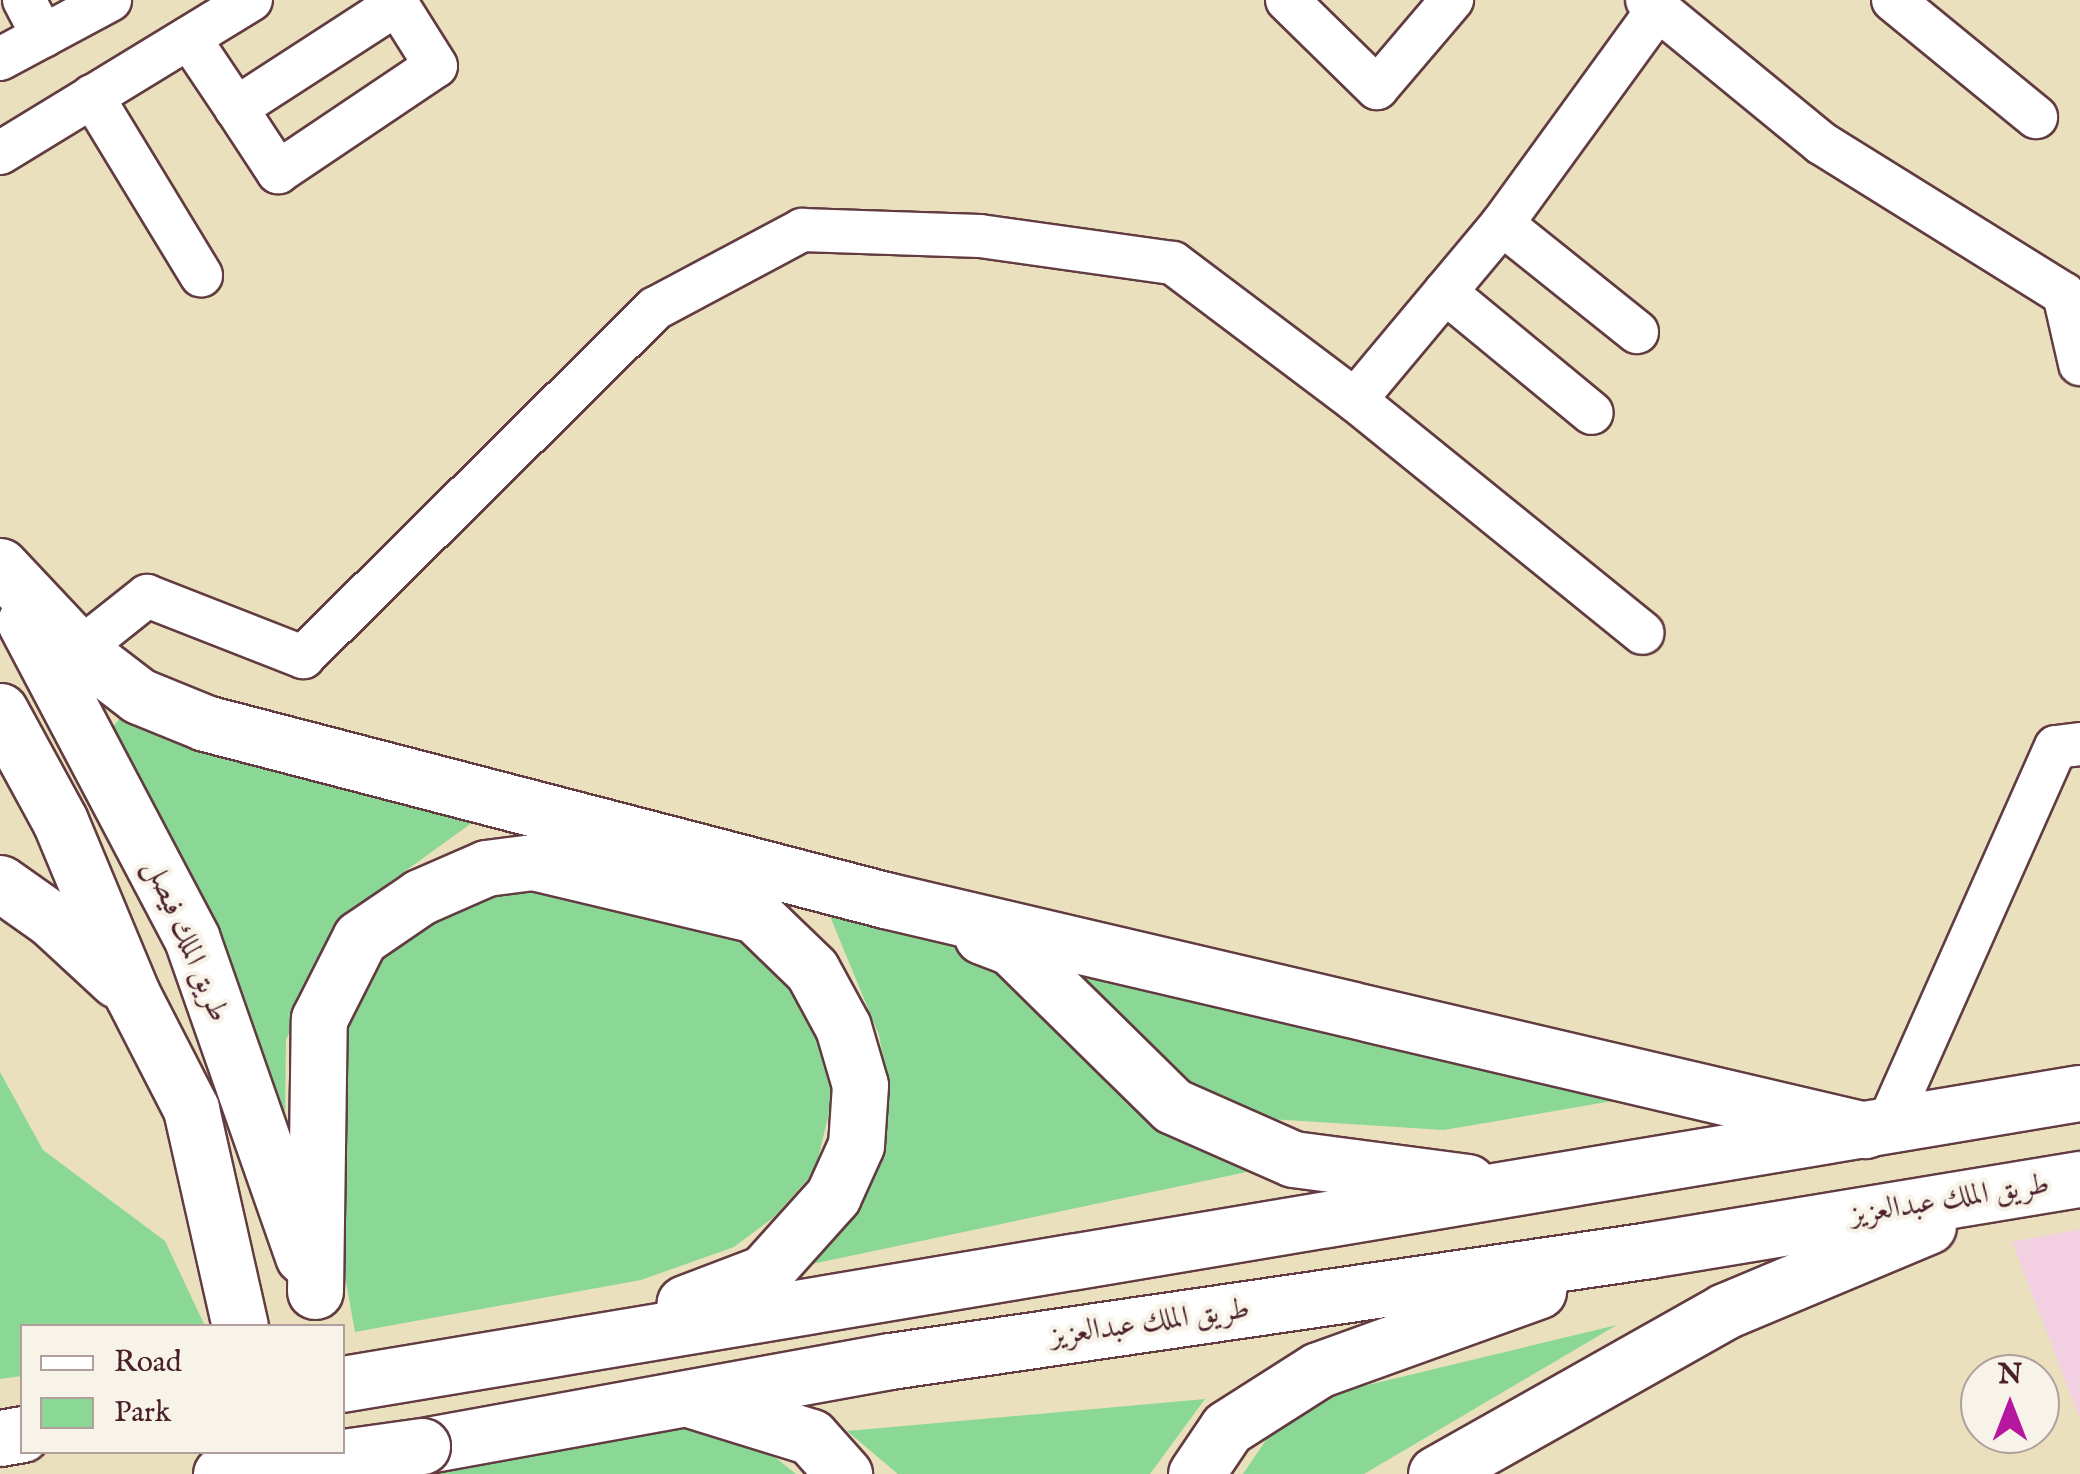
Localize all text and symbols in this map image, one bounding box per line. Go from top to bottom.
street label: طريق الملك فيصل [136,855,236,1027]
street label: طريق الملك عبدالعزيز [1848,1166,2052,1234]
street label: طريق الملك عبدالعزيز [1048,1291,1252,1355]
legend [20,1324,345,1454]
text: Road [114,1344,182,1382]
north arrow [1960,1354,2060,1454]
text: N [1998,1358,2022,1393]
text: Park [114,1394,171,1432]

